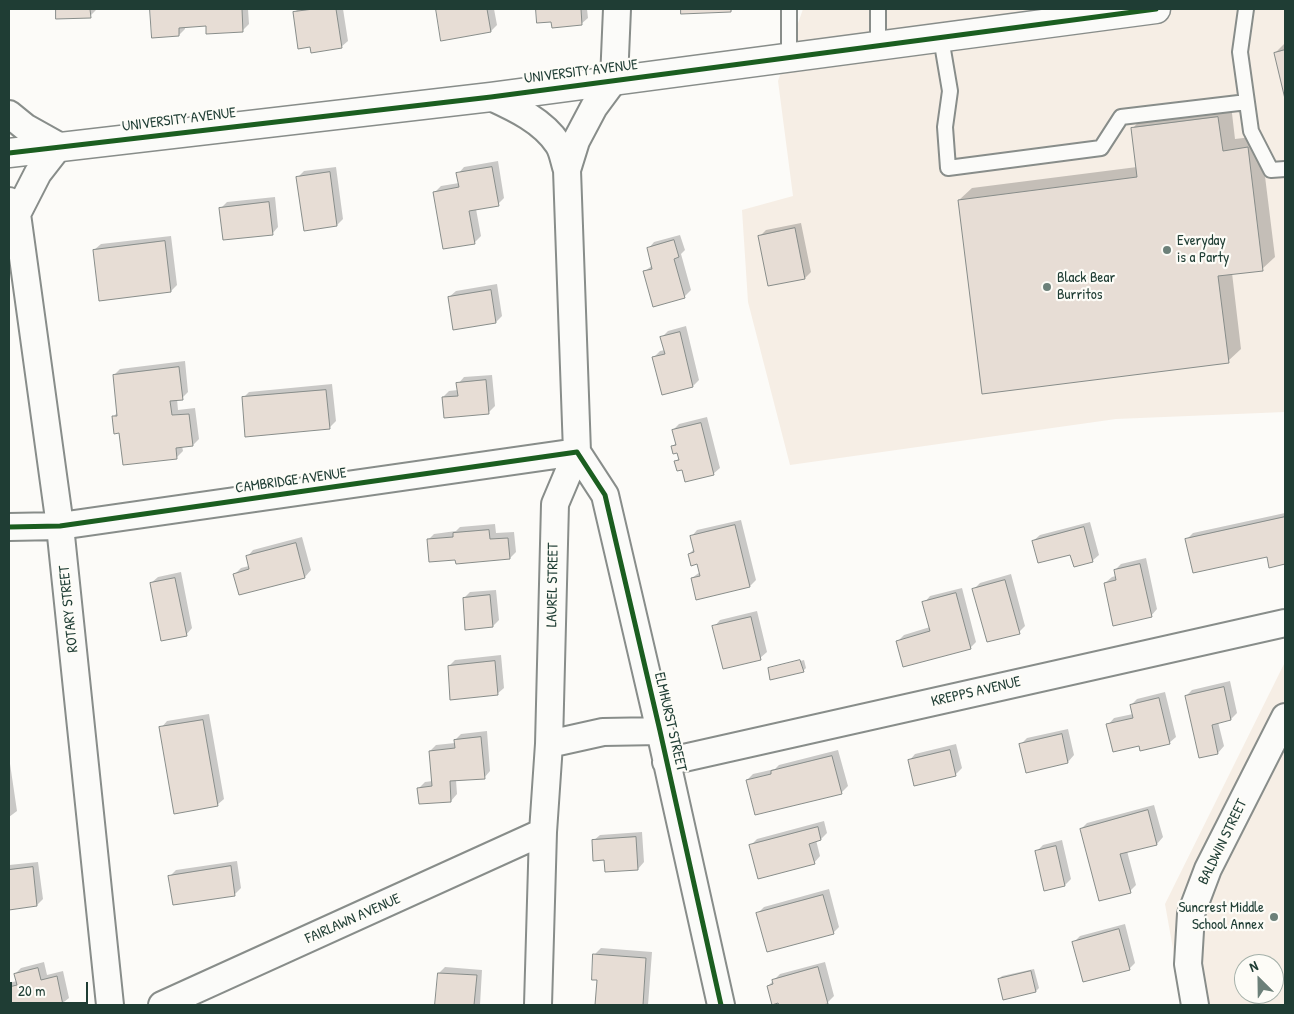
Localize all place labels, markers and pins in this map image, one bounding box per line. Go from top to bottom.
place label: Everyday is a Party [1177,232,1229,267]
marker: Everyday is a Party [1161,244,1173,256]
place label: Black Bear Burritos [1057,269,1115,304]
marker: Black Bear Burritos [1041,281,1053,293]
place label: Suncrest Middle School Annex [1178,899,1264,934]
marker: Suncrest Middle School Annex [1268,911,1280,923]

